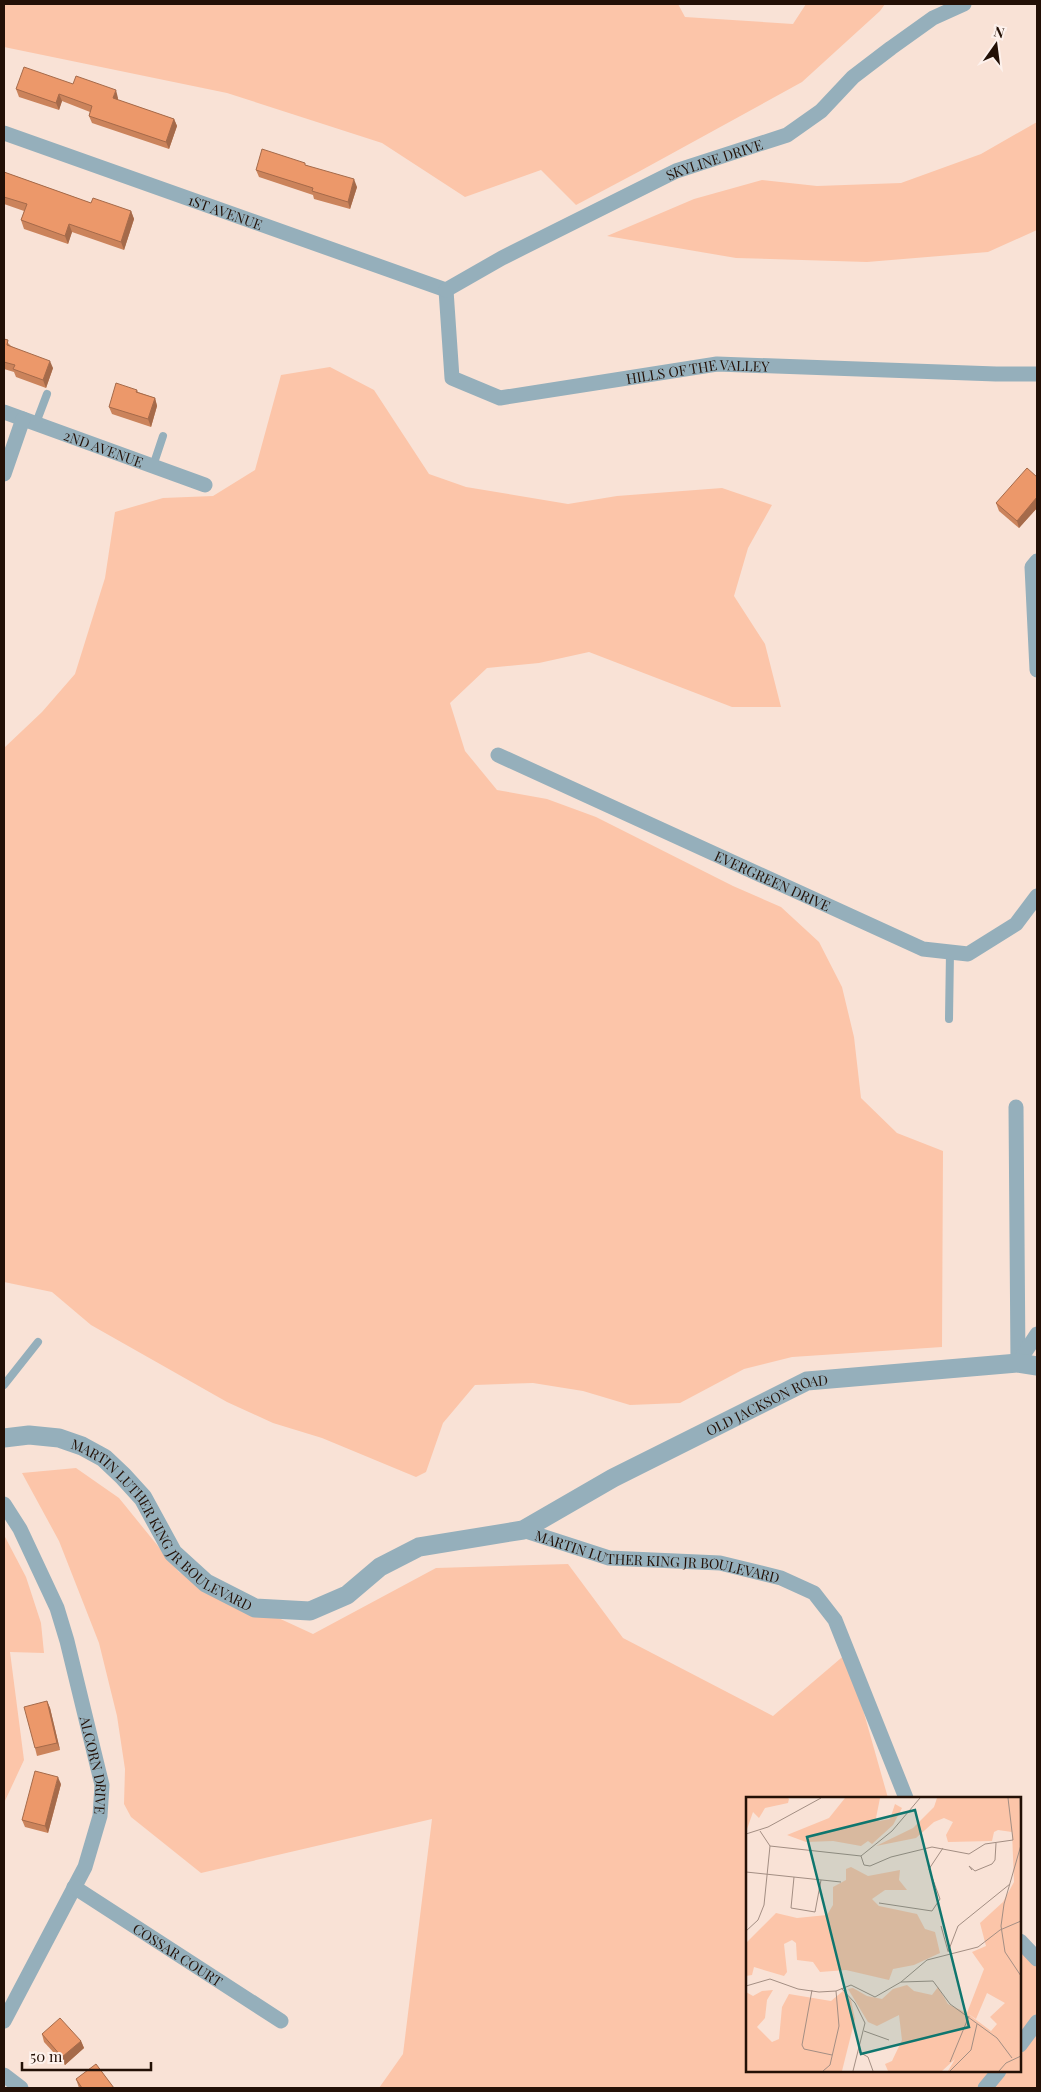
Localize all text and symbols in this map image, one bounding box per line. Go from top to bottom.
north arrow [971,20,1021,70]
text: N [992,21,1006,42]
street label: SKYLINE DRIVE [662,134,765,184]
street label: 1ST AVENUE [186,190,265,234]
street label: HILLS OF THE VALLEY [624,354,770,388]
street label: 2ND AVENUE [61,425,146,471]
street label: EVERGREEN DRIVE [712,846,834,915]
street label: OLD JACKSON ROAD [702,1370,829,1440]
street label: MARTIN LUTHER KING JR BOULEVARD [69,1434,256,1615]
street label: MARTIN LUTHER KING JR BOULEVARD [533,1525,782,1587]
street label: ALCORN DRIVE [76,1713,112,1815]
inset map [746,1797,1021,2072]
street label: COSSAR COURT [130,1918,227,1991]
scale bar [22,2040,151,2072]
text: 50 m [30,2046,63,2066]

